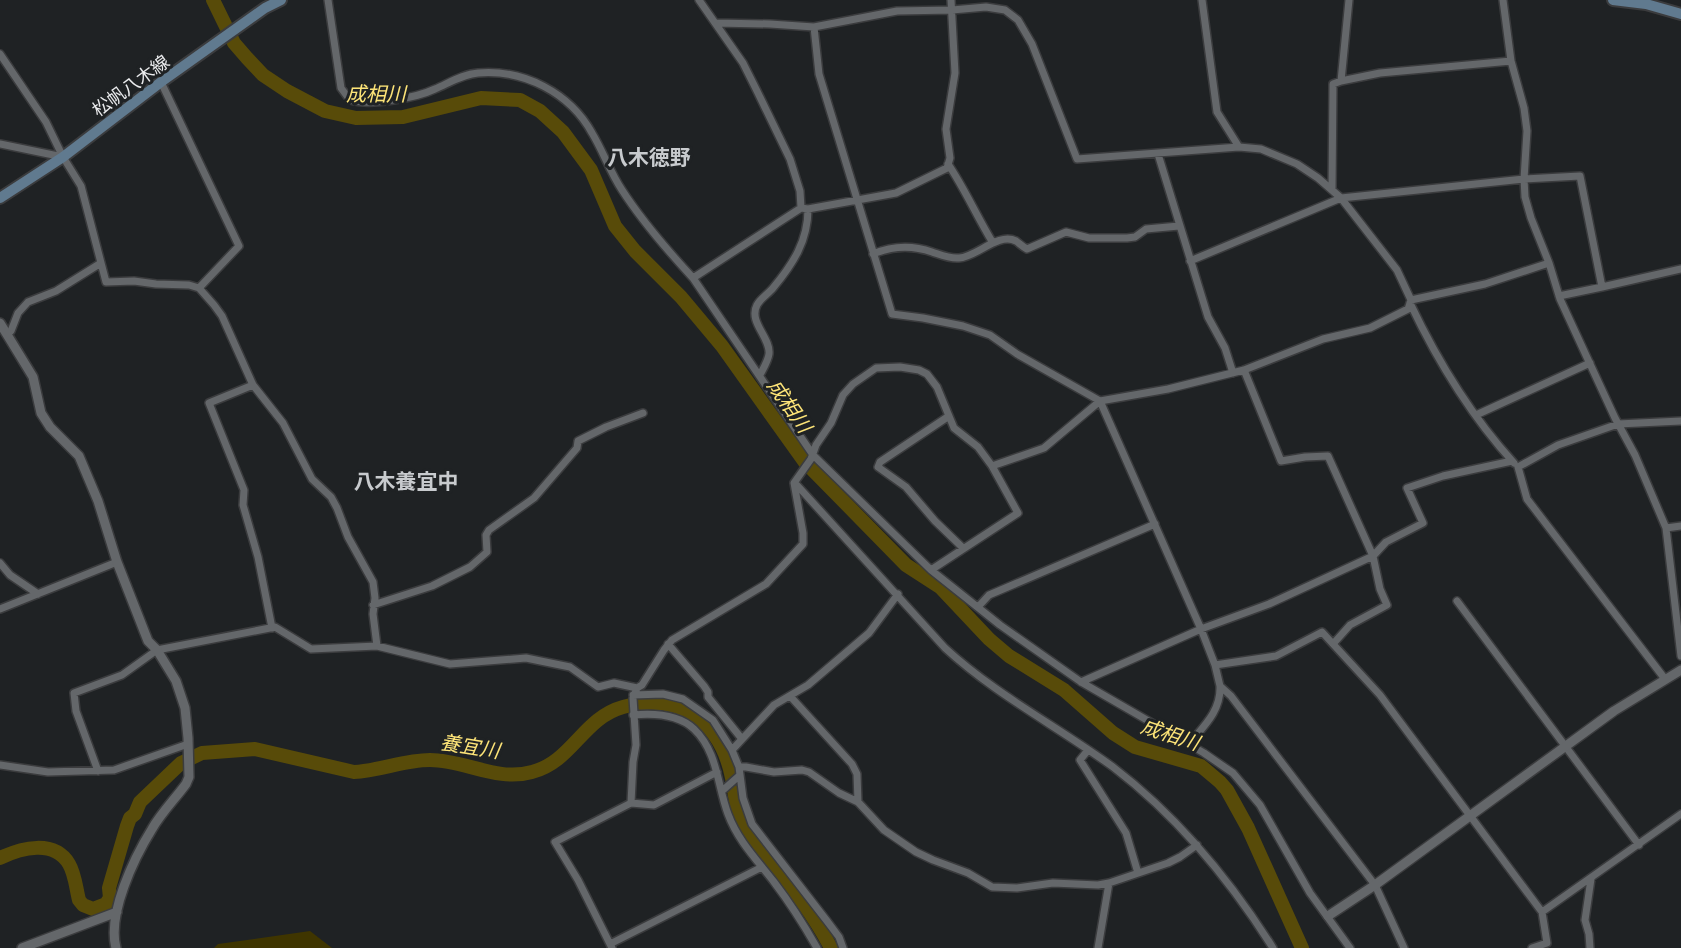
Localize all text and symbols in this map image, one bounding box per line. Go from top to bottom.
street label: 松帆八木線 [87,49,175,123]
water label: 成相川 [346,80,408,109]
district label: 八木徳野 [607,143,691,173]
water label: 成相川 [760,373,819,441]
district label: 八木養宜中 [354,467,459,497]
water label: 成相川 [1137,712,1205,759]
water label: 養宜川 [438,728,504,766]

